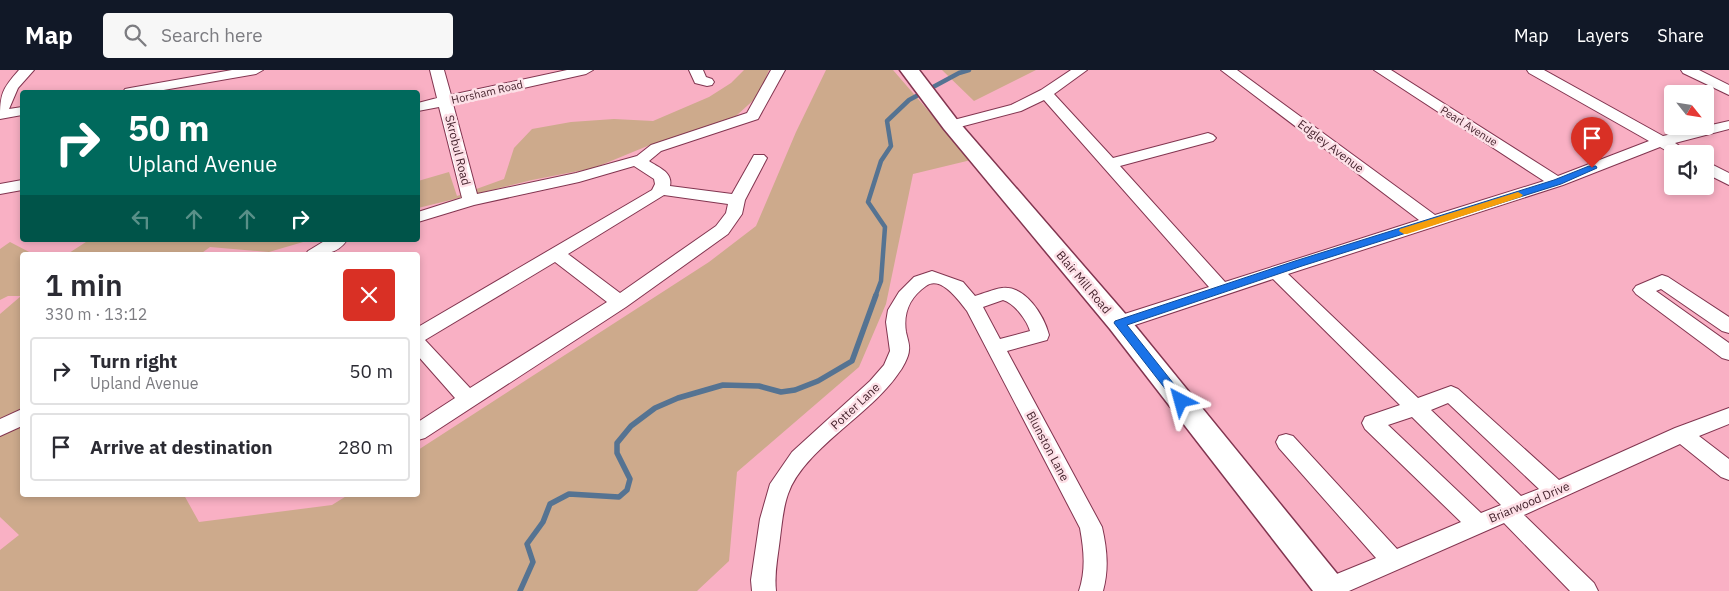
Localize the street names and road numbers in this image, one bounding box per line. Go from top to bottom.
street label: Horsham Road [450,77,524,107]
street label: Pearl Avenue [1438,103,1500,149]
street label: Skrobul Road [442,113,474,187]
street label: Edgley Avenue [1295,116,1367,176]
street label: Blair Mill Road [1053,248,1115,316]
street label: Potter Lane [827,379,883,433]
street label: Blunston Lane [1023,409,1073,484]
street label: Briarwood Drive [1486,478,1572,526]

